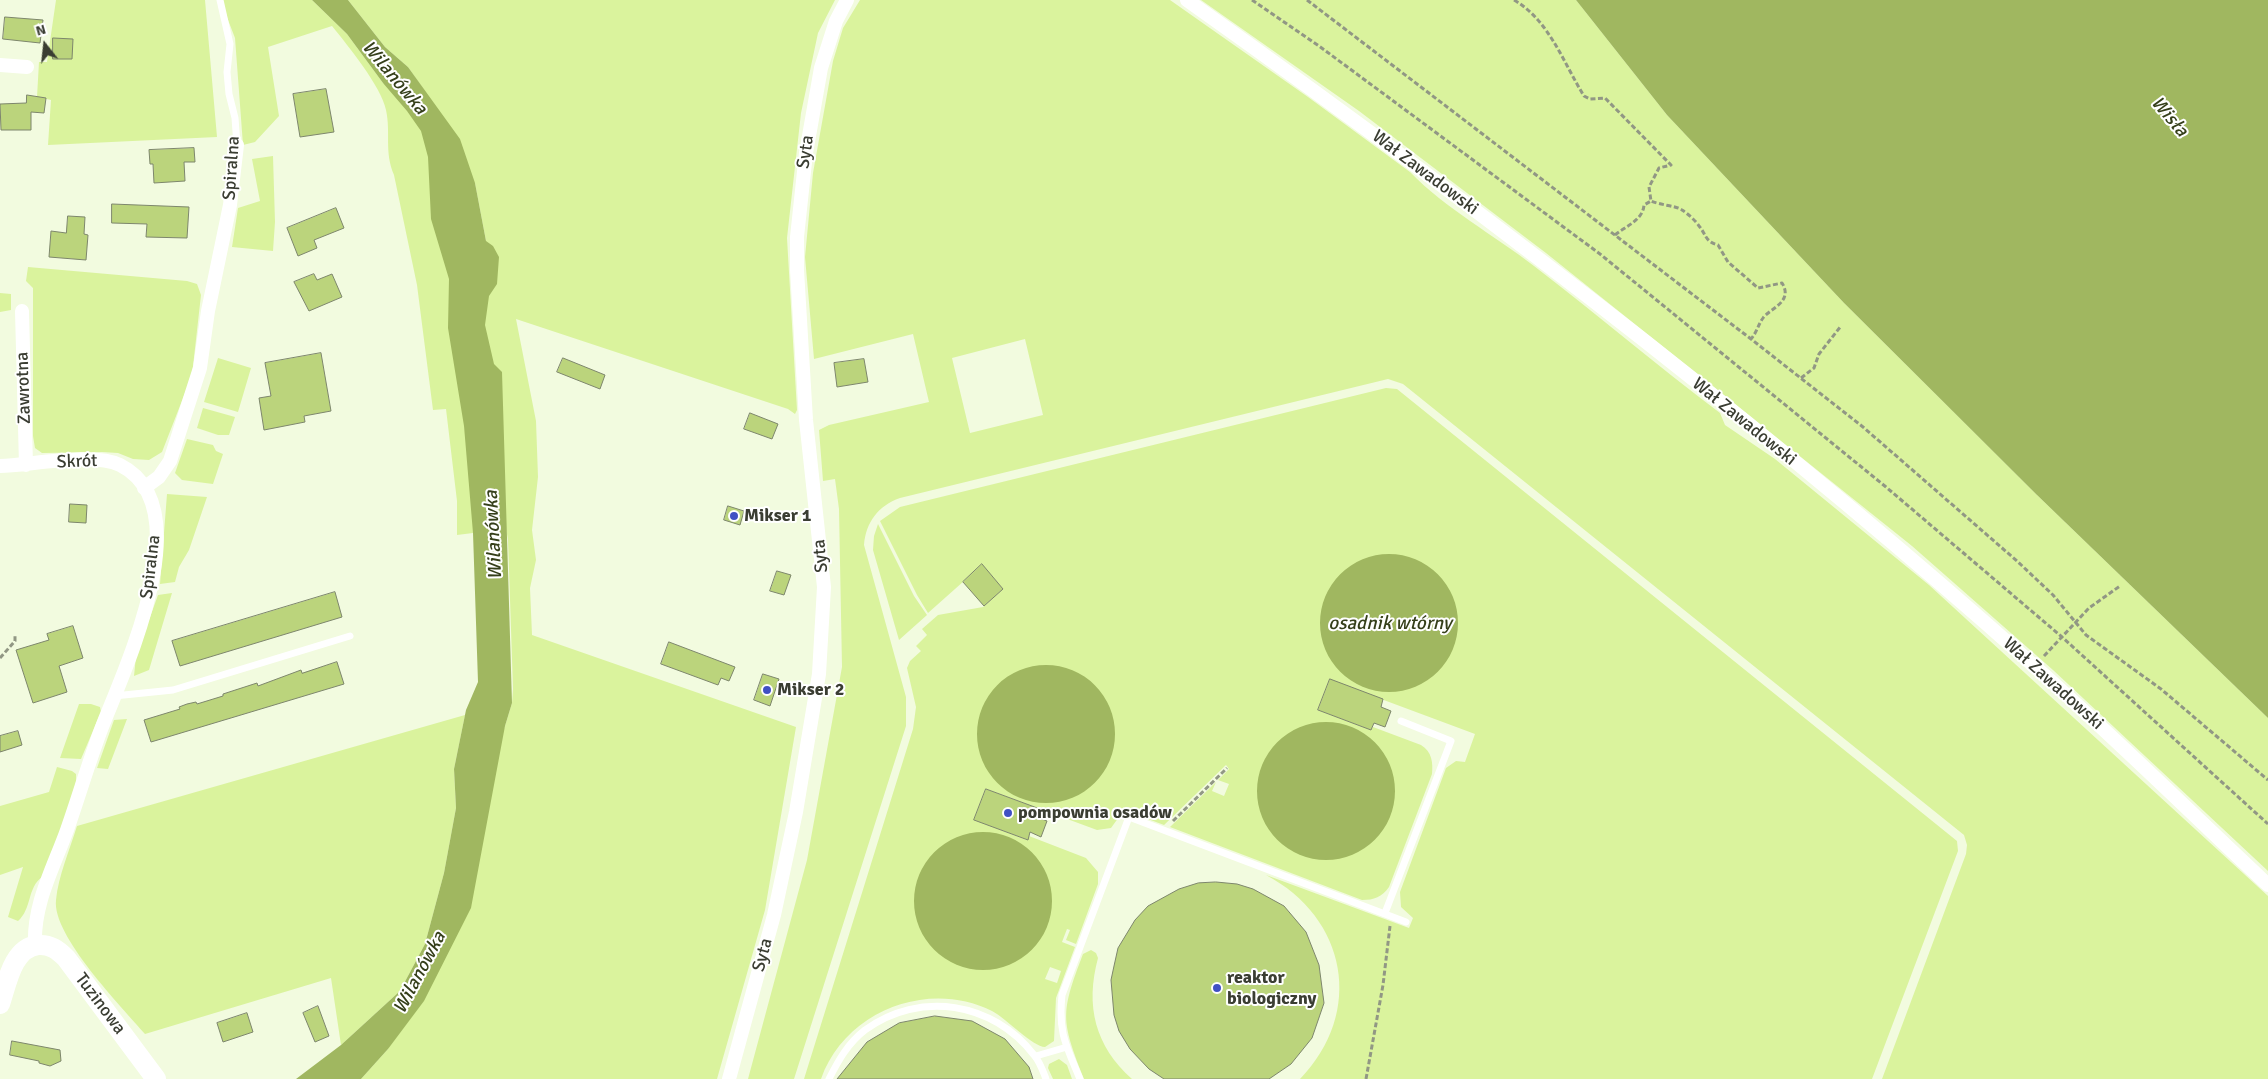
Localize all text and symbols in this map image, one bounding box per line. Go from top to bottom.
north arrow [20,20,70,70]
text: N [34,21,48,40]
water label: Wilanówka [357,36,431,120]
water label: Wisła [2146,92,2192,142]
street label: Wał Zawadowski [1367,126,1483,220]
street label: Syta [793,134,819,170]
street label: Spiralna [219,135,245,201]
street label: Zawrotna [12,351,36,425]
street label: Wał Zawadowski [1688,373,1800,471]
street label: Skrót [56,450,98,474]
water label: Wilanówka [480,490,508,580]
place label: Mikser 1 [744,505,812,527]
marker: Mikser 1 [728,510,740,522]
street label: Spiralna [136,534,166,600]
street label: Syta [809,538,833,574]
water label: osadnik wtórny [1328,613,1452,635]
street label: Wał Zawadowski [1998,633,2108,735]
place label: Mikser 2 [777,679,845,701]
marker: Mikser 2 [761,684,773,696]
place label: pompownia osadów [1018,802,1172,824]
marker: pompownia osadów [1002,807,1014,819]
water label: Wilanówka [389,928,451,1018]
street label: Syta [748,936,778,974]
place label: reaktor biologiczny [1227,967,1316,1010]
street label: Tuzinowa [70,969,130,1039]
marker: reaktor biologiczny [1211,982,1223,994]

